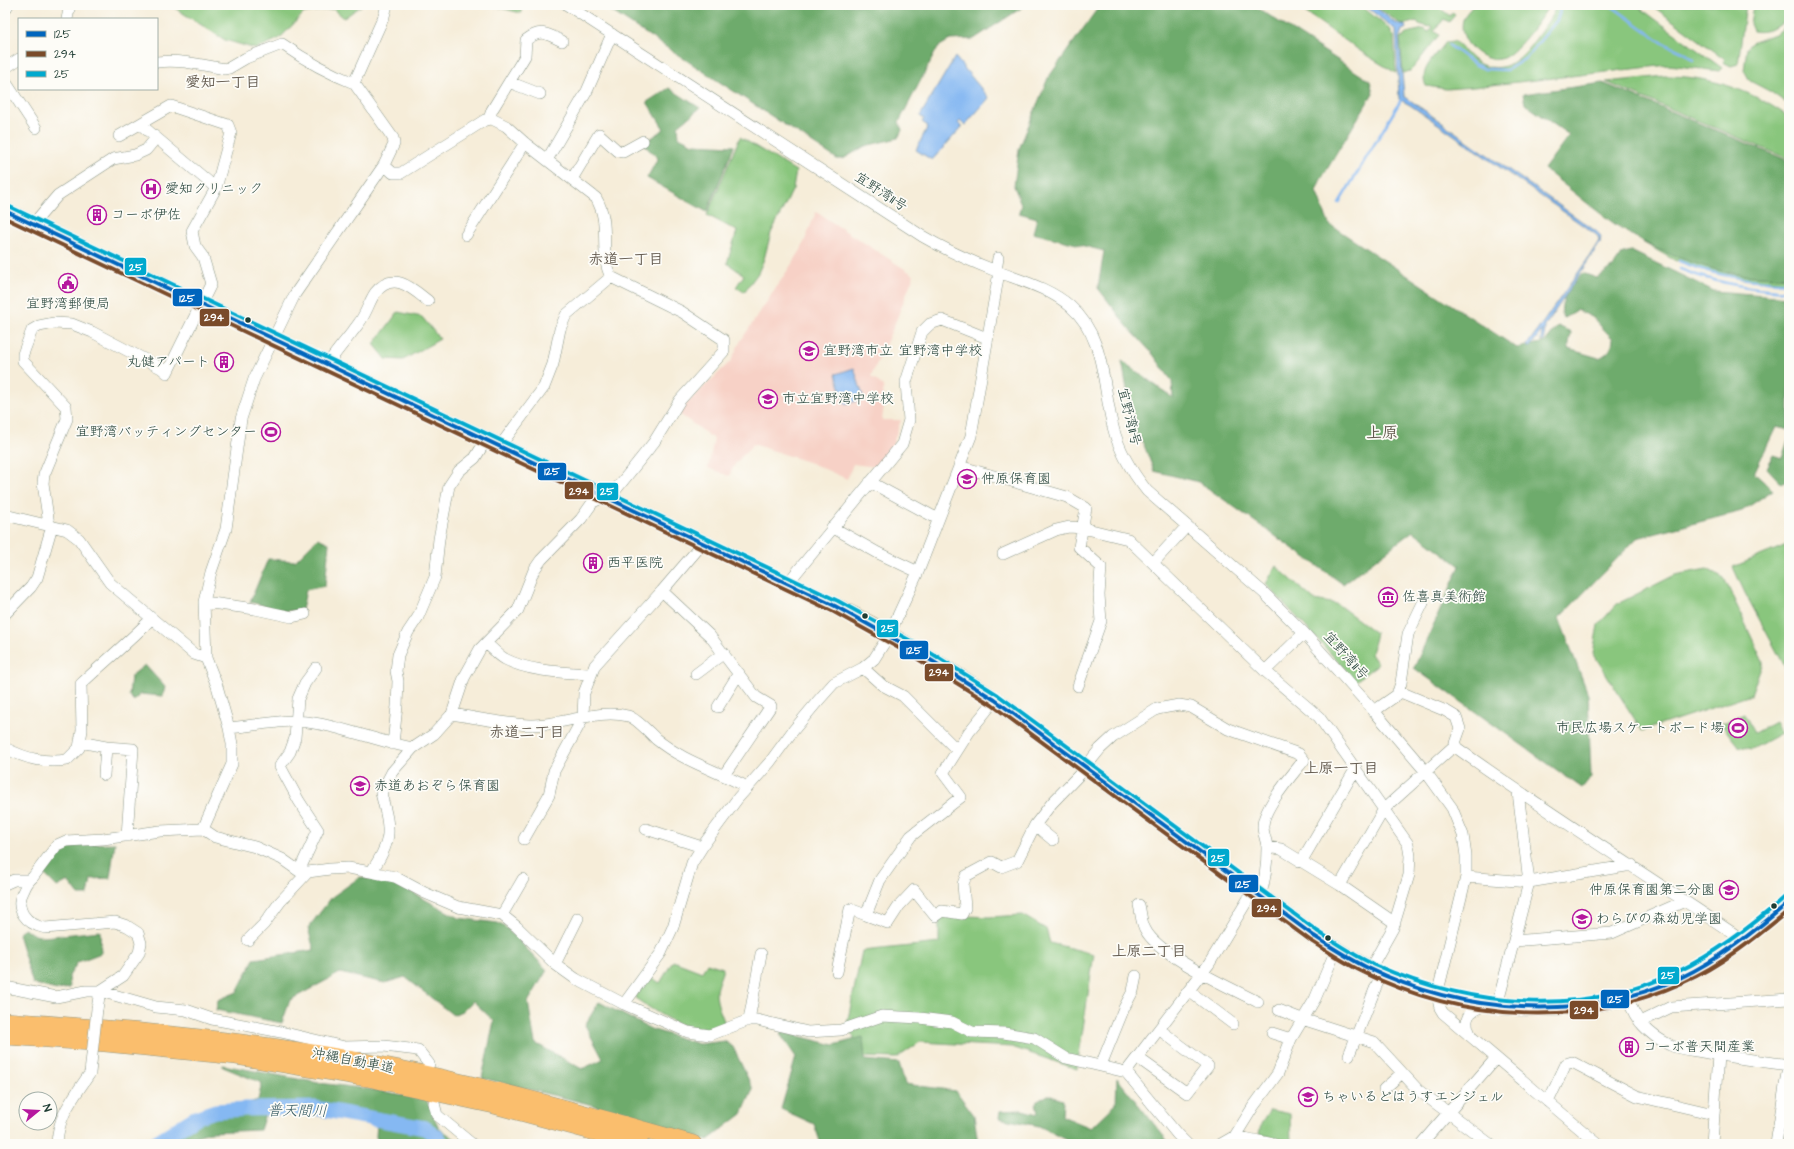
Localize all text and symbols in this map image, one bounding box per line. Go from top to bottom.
legend [18,18,158,90]
text: 125 [54,26,71,43]
text: 294 [54,46,76,63]
text: 25 [54,66,70,83]
district label: 愛知一丁目 [185,72,261,93]
street label: 宜野湾11号 [851,167,911,217]
hospital icon: 愛知クリニック [140,178,162,200]
place label: 愛知クリニック [165,179,263,199]
building icon: コーポ伊佐 [86,204,108,226]
place label: コーポ伊佐 [111,205,181,225]
district label: 赤道一丁目 [588,249,664,270]
line badge: 25 [124,257,147,276]
text: 25 [128,260,143,275]
public building icon: 宜野湾郵便局 [57,272,79,294]
line badge: 125 [172,288,203,307]
text: 125 [179,291,195,306]
place label: 宜野湾郵便局 [26,294,110,314]
line badge: 294 [199,308,230,327]
text: 294 [203,310,225,325]
unlabelled marker [243,315,253,325]
school or university icon: 宜野湾市立 宜野湾中学校 [798,340,820,362]
place label: 宜野湾市立 宜野湾中学校 [823,341,983,361]
building icon: 丸健アパート [213,351,235,373]
place label: 丸健アパート [127,352,210,372]
street label: 宜野湾11号 [1112,386,1146,448]
school or university icon: 市立宜野湾中学校 [757,388,779,410]
place label: 市立宜野湾中学校 [782,389,894,409]
sports icon: 宜野湾バッティングセンター [260,421,282,443]
place label: 宜野湾バッティングセンター [76,422,257,442]
district label: 上原 [1366,422,1398,444]
line badge: 125 [537,462,567,481]
text: 125 [544,464,560,479]
school or university icon: 仲原保育園 [956,468,978,490]
place label: 仲原保育園 [981,469,1051,489]
line badge: 294 [564,481,594,500]
line badge: 25 [596,482,619,501]
text: 294 [568,484,590,499]
text: 25 [599,484,614,499]
building icon: 西平医院 [582,552,604,574]
place label: 西平医院 [607,553,663,573]
museum icon: 佐喜真美術館 [1377,586,1399,608]
place label: 佐喜真美術館 [1402,587,1486,607]
unlabelled marker [860,611,870,621]
line badge: 25 [876,619,899,638]
text: 25 [880,621,895,636]
street label: 宜野湾11号 [1319,627,1373,685]
line badge: 125 [899,640,929,660]
text: 125 [906,643,922,658]
line badge: 294 [924,663,954,682]
text: 294 [928,665,950,680]
sports icon: 市民広場スケートボード場 [1727,717,1749,739]
place label: 市民広場スケートボード場 [1556,718,1724,738]
district label: 赤道二丁目 [489,722,565,743]
district label: 上原一丁目 [1303,758,1379,779]
school or university icon: 赤道あおぞら保育園 [349,775,371,797]
place label: 赤道あおぞら保育園 [374,776,500,796]
line badge: 25 [1207,848,1230,867]
text: 25 [1210,851,1225,866]
line badge: 125 [1228,874,1259,893]
text: 125 [1235,877,1251,892]
school or university icon: 仲原保育園第二分園 [1718,879,1740,901]
place label: 仲原保育園第二分園 [1589,880,1715,900]
line badge: 294 [1251,898,1282,918]
text: 294 [1256,901,1278,916]
unlabelled marker [1769,901,1779,911]
school or university icon: わらびの森幼児学園 [1571,908,1593,930]
place label: わらびの森幼児学園 [1596,909,1722,929]
unlabelled marker [1323,933,1333,943]
district label: 上原二丁目 [1111,941,1187,962]
line badge: 25 [1657,966,1680,985]
text: 25 [1660,968,1675,983]
line badge: 125 [1600,989,1630,1009]
text: 125 [1607,992,1623,1007]
line badge: 294 [1569,1000,1599,1020]
text: 294 [1573,1003,1595,1018]
building icon: コーポ普天間産業 [1618,1036,1640,1058]
place label: コーポ普天間産業 [1643,1037,1755,1057]
street label: 沖縄自動車道 [310,1043,396,1079]
school or university icon: ちゃいるどはうすエンジェル [1297,1086,1319,1108]
place label: ちゃいるどはうすエンジェル [1322,1087,1504,1107]
north arrow [18,1091,58,1131]
water label: 普天間川 [267,1100,327,1122]
text: N [39,1102,55,1114]

